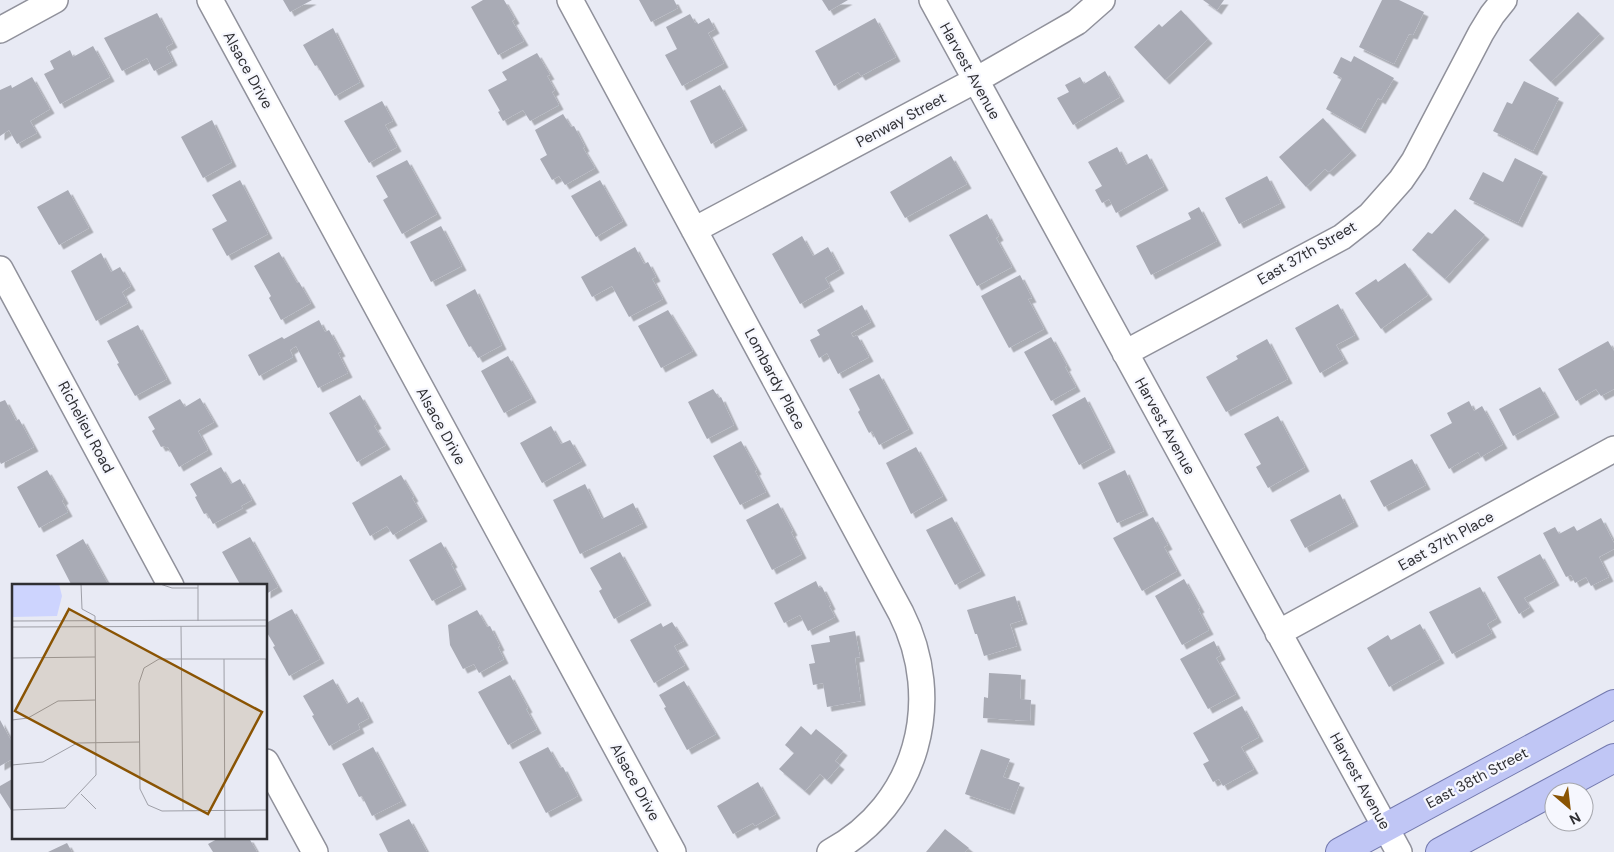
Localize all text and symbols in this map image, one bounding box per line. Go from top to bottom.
street label: Harvest Avenue [935,19,1005,123]
street label: Alsace Drive [219,28,277,112]
street label: Penway Street [852,88,950,152]
street label: East 37th Street [1254,216,1360,289]
street label: Lombardy Place [740,325,810,433]
street label: Harvest Avenue [1130,374,1200,478]
street label: Richelieu Road [53,378,119,476]
street label: Alsace Drive [412,384,470,468]
street label: East 37th Place [1395,507,1497,575]
inset map [12,584,268,840]
street label: Harvest Avenue [1325,729,1395,833]
street label: Alsace Drive [606,740,664,824]
street label: East 38th Street [1423,743,1532,813]
north arrow [1544,782,1594,832]
text: N [1566,808,1584,829]

